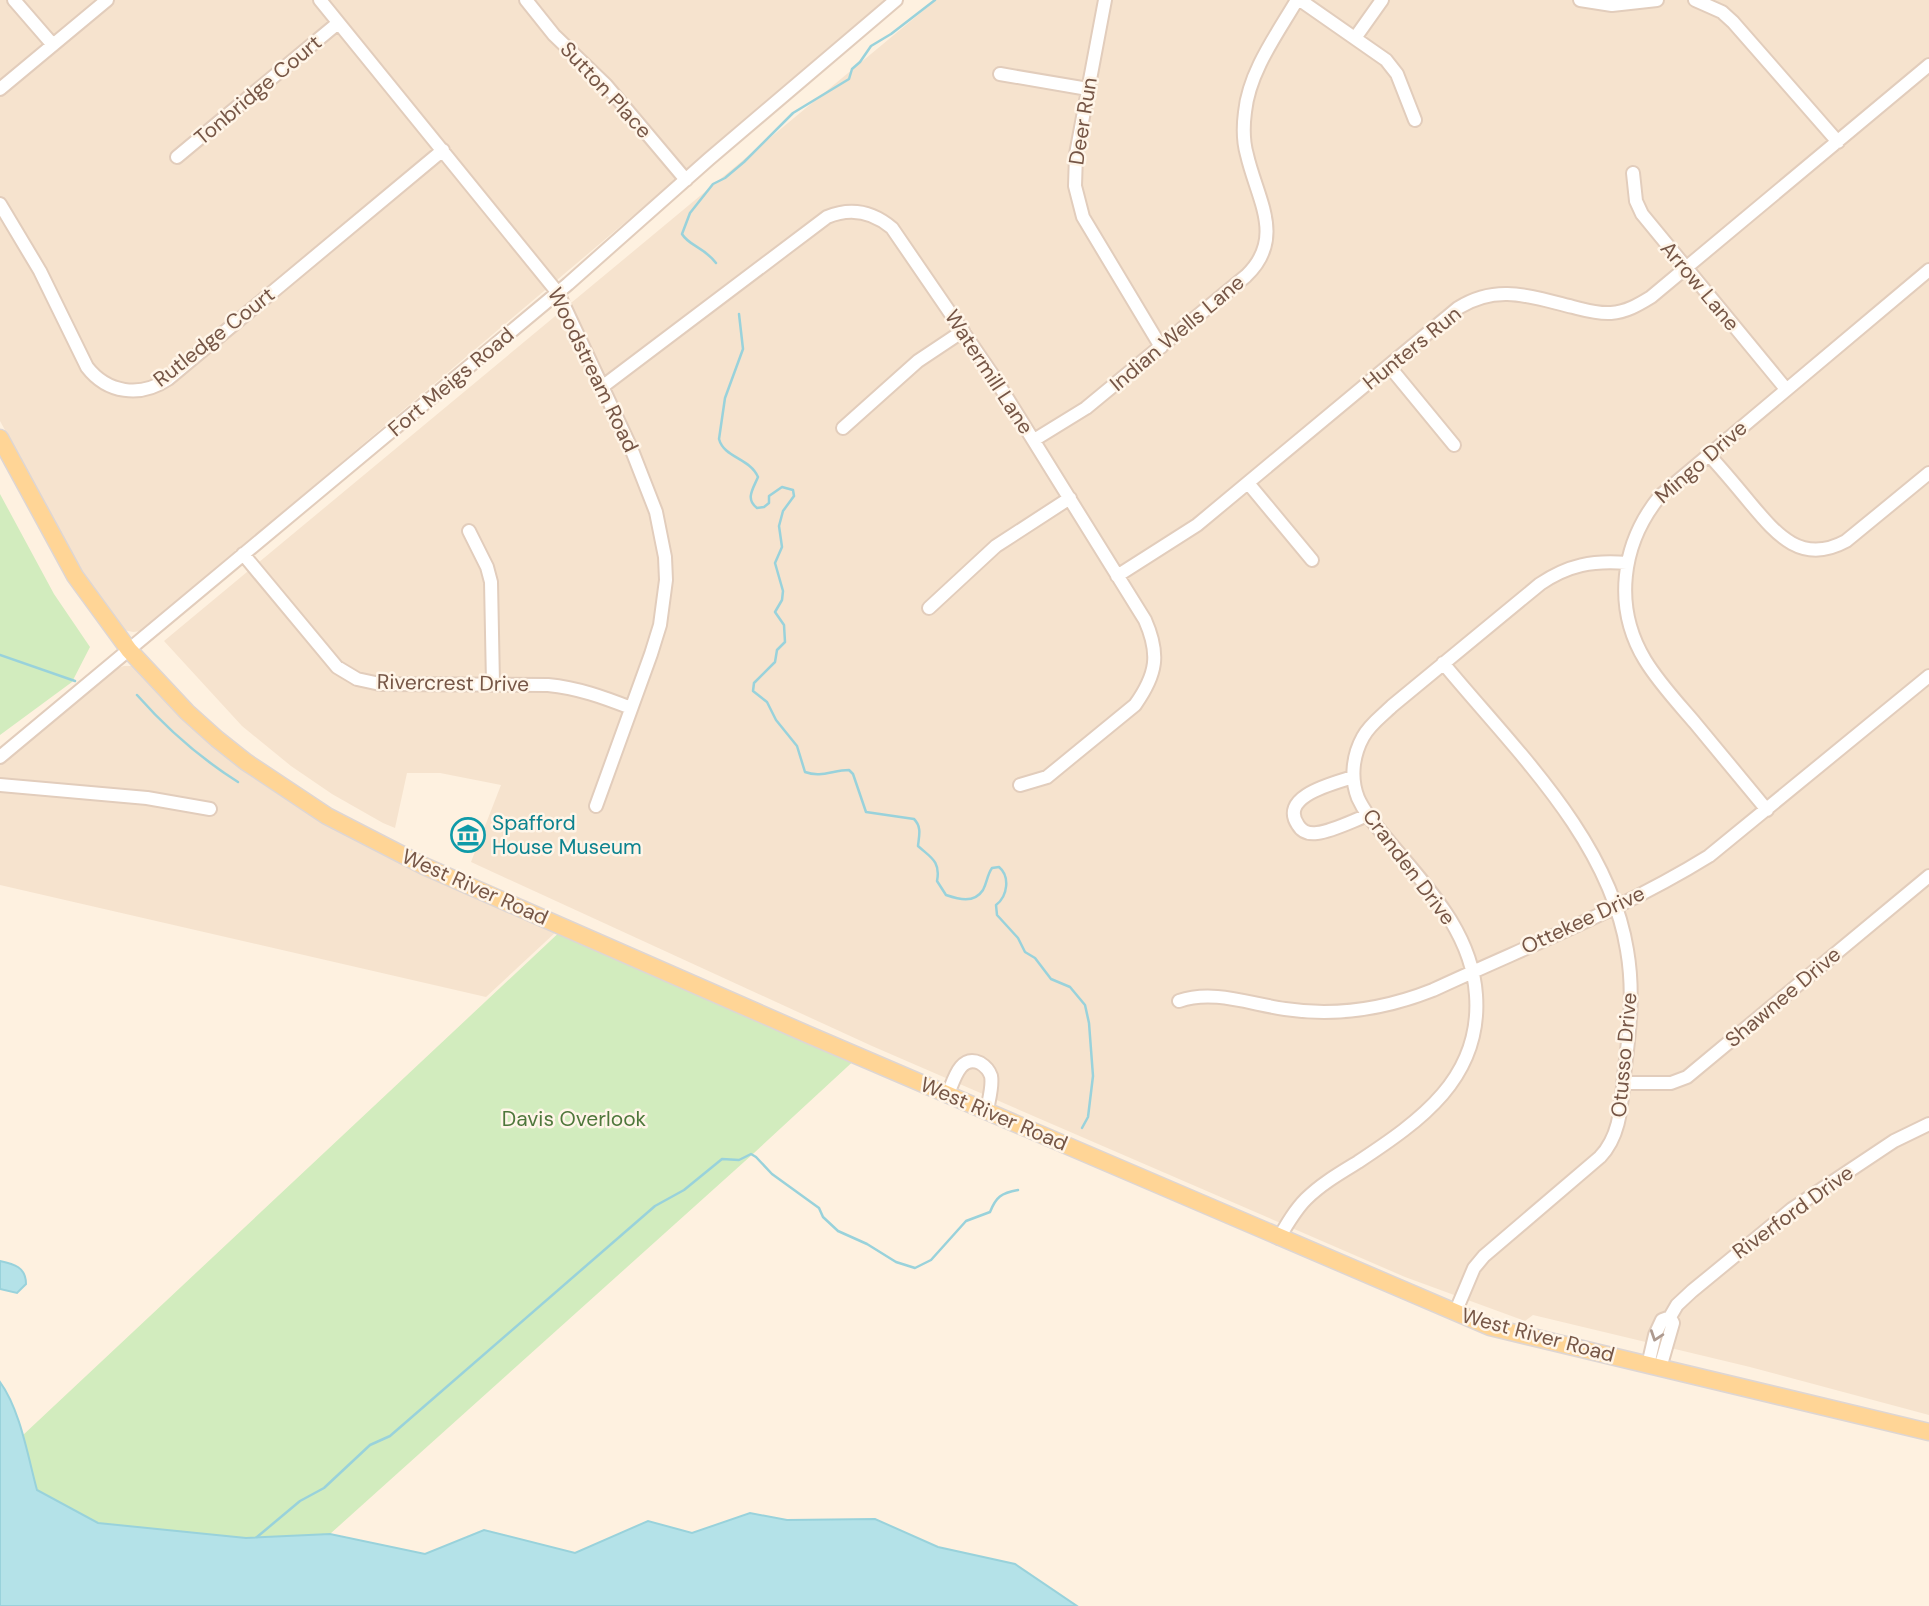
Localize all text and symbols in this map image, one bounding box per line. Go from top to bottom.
street label: Tonbridge Court [189,29,327,151]
street label: Sutton Place [554,36,658,144]
street label: Deer Run [1062,75,1104,167]
street label: Arrow Lane [1654,235,1746,337]
street label: Indian Wells Lane [1104,268,1250,398]
street label: Rutledge Court [148,281,280,393]
street label: Woodstream Road [541,283,645,457]
street label: Hunters Run [1357,300,1467,396]
street label: Watermill Lane [938,304,1040,440]
street label: Fort Meigs Road [382,321,520,443]
street label: Mingo Drive [1649,414,1753,510]
street label: Rivercrest Drive [377,668,529,698]
street label: Cranden Drive [1356,803,1462,931]
place label: Spafford House Museum [492,809,642,861]
museum icon: Spafford House Museum [449,816,487,854]
street label: West River Road [397,842,553,932]
street label: Ottekee Drive [1517,879,1649,961]
street label: Shawnee Drive [1719,940,1847,1054]
street label: Otusso Drive [1605,991,1643,1119]
street label: West River Road [916,1070,1072,1158]
park label: Davis Overlook [502,1105,647,1133]
street label: Riverford Drive [1727,1159,1859,1265]
street label: West River Road [1458,1301,1618,1369]
one-way arrow [1650,1329,1664,1341]

